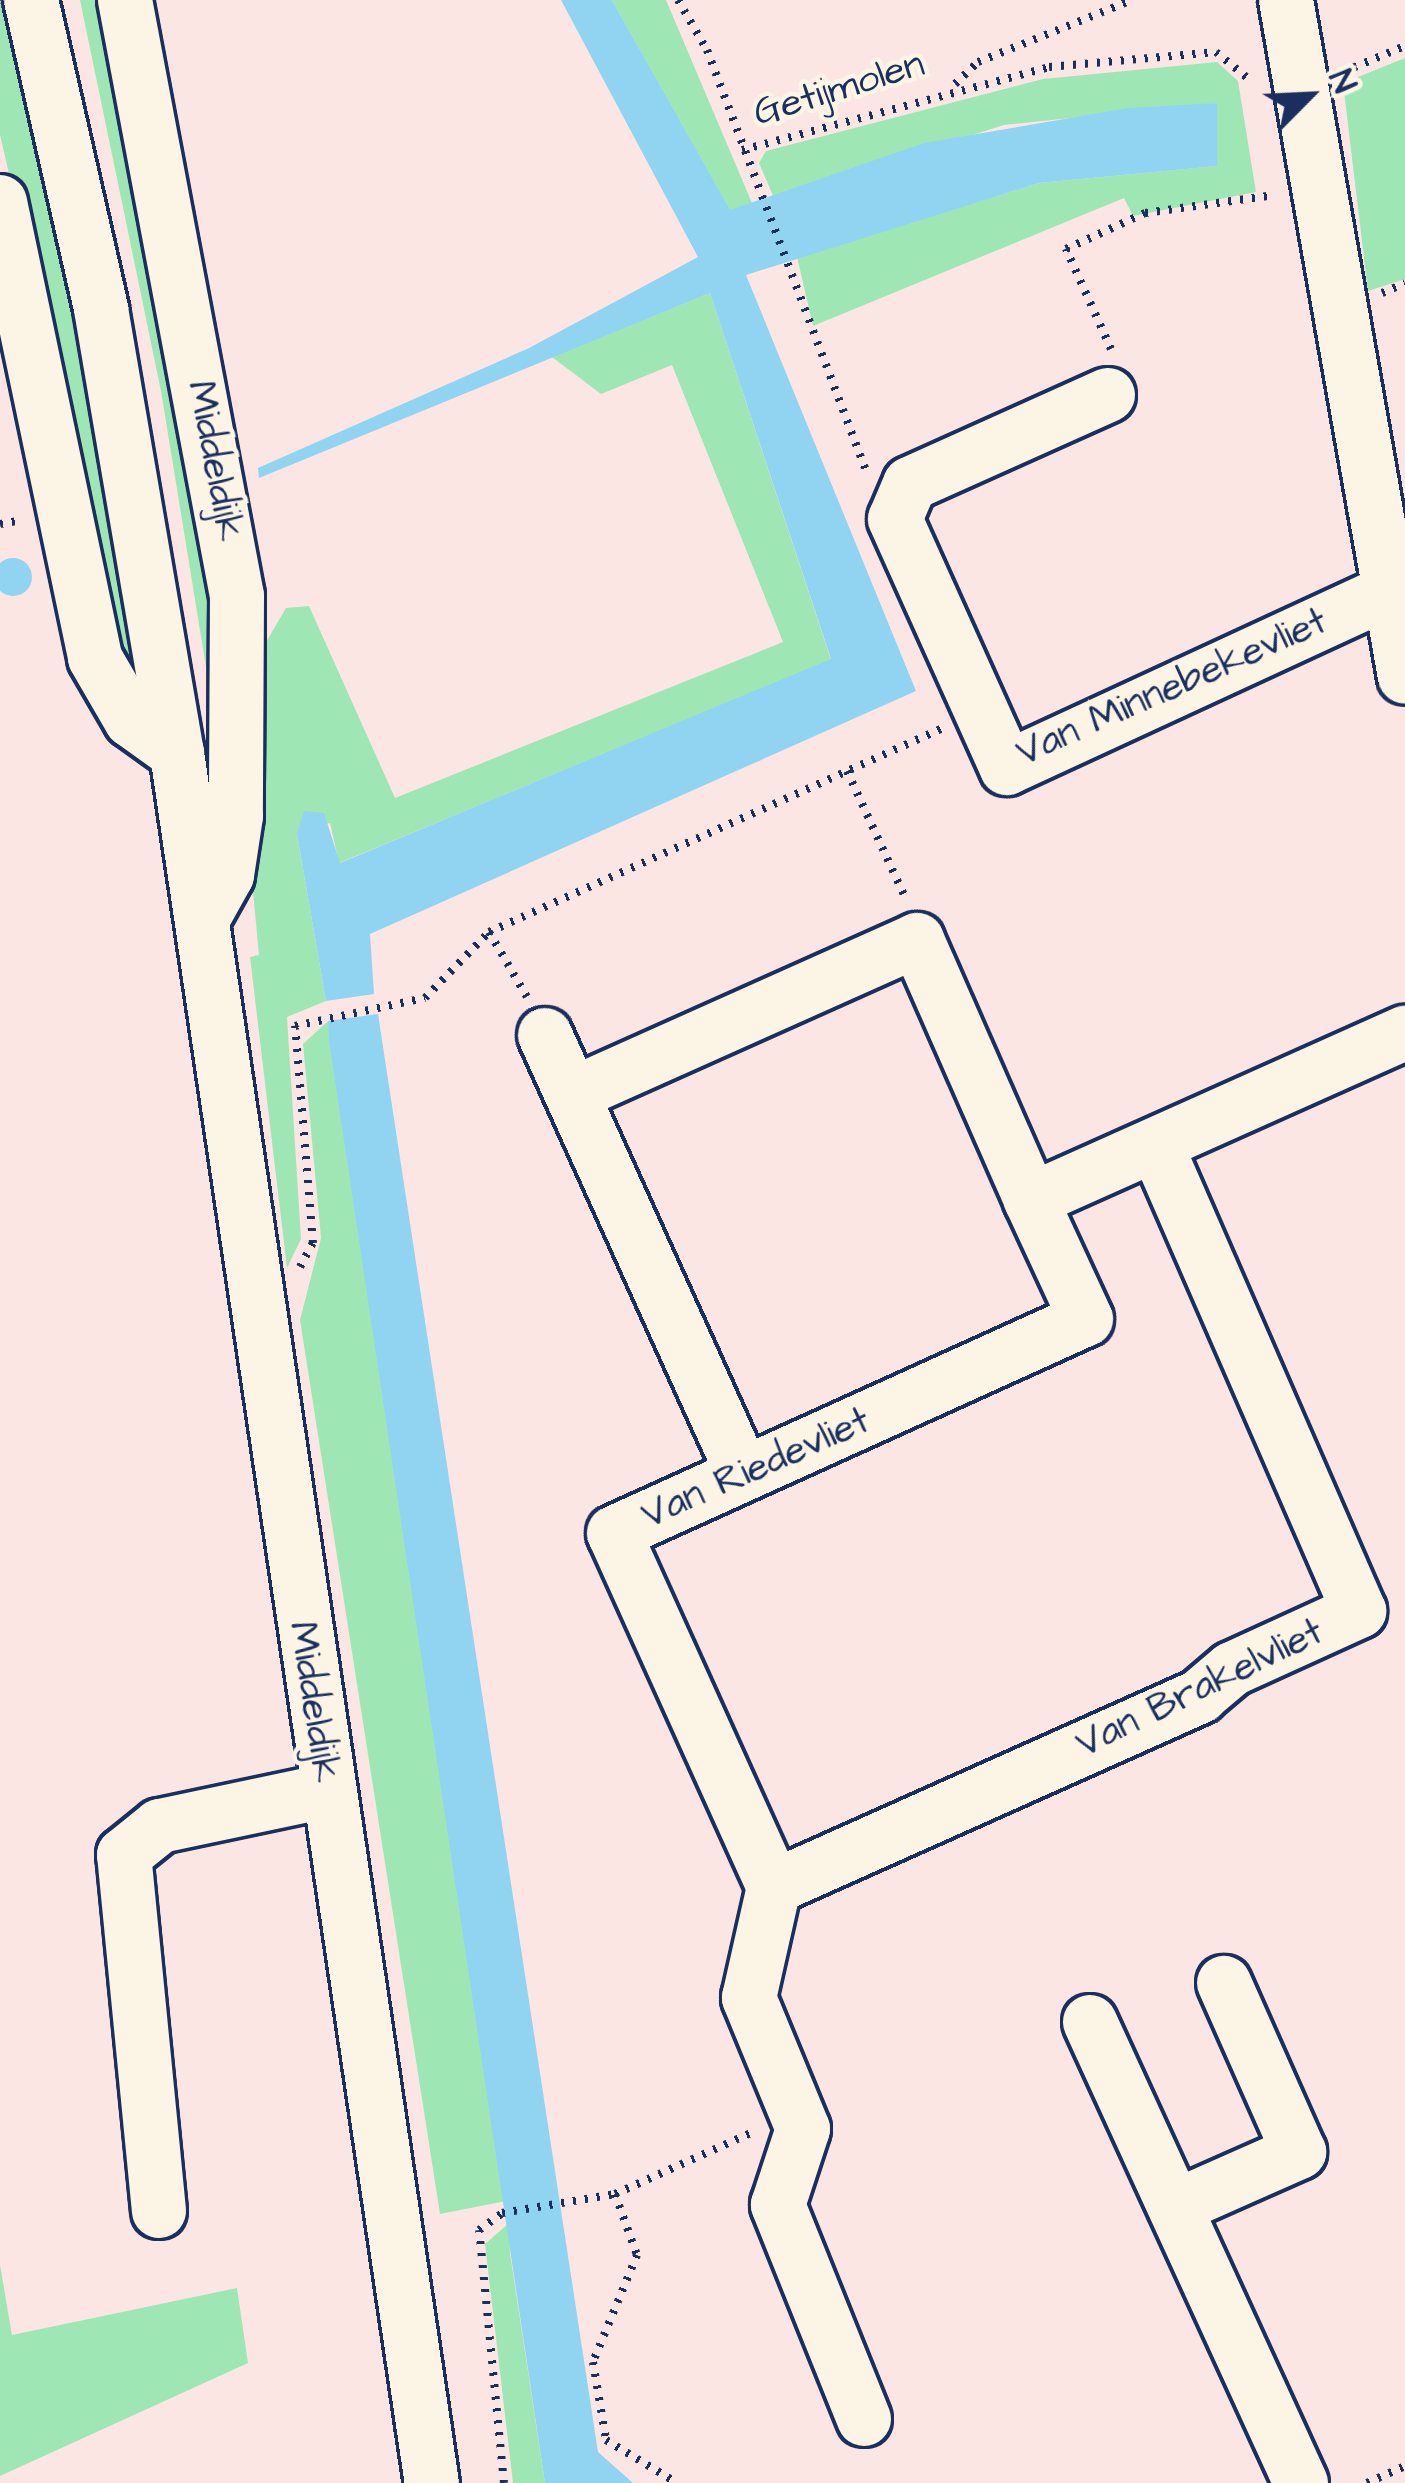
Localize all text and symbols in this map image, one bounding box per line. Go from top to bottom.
north arrow [1249,36,1369,156]
street label: Getijmolen [748,41,930,137]
text: N [1317,63,1367,100]
street label: Middeldijk [176,377,252,545]
street label: Van Minnebekevliet [1010,599,1334,777]
street label: Van Riedevliet [635,1398,877,1540]
street label: Van Brakelvliet [1069,1609,1331,1769]
street label: Middeldijk [277,1618,349,1786]

